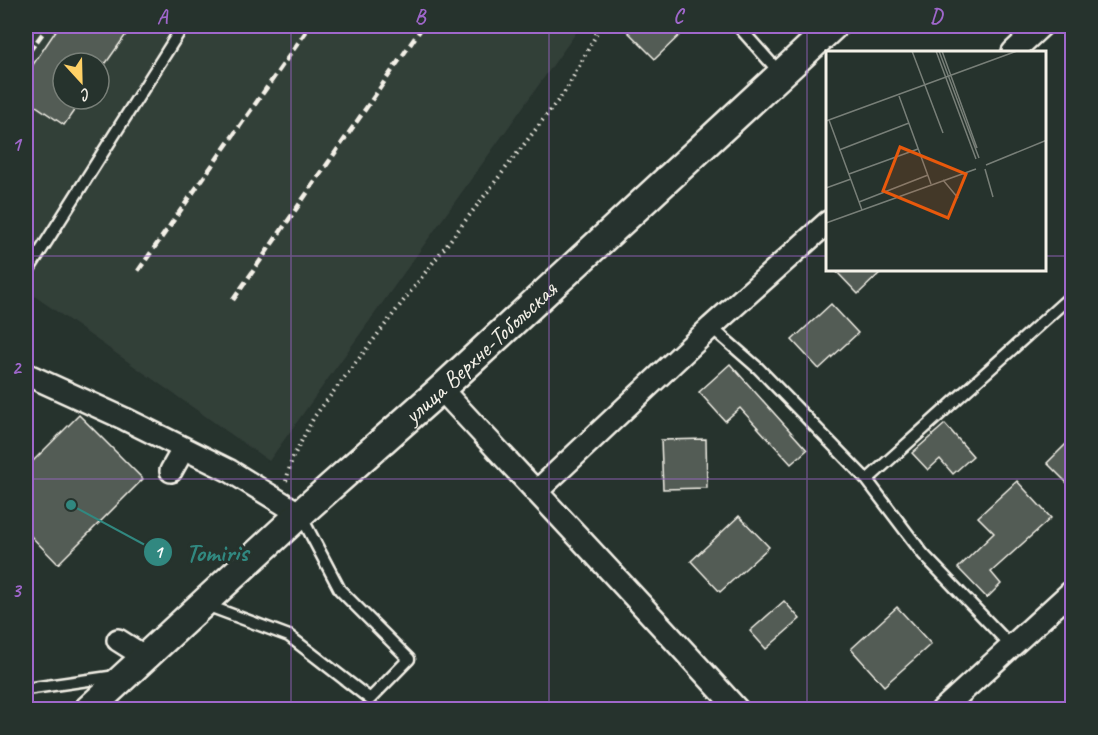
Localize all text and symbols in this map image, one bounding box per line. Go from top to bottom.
text: A [157,4,169,29]
text: B [415,4,427,29]
text: C [673,4,685,29]
text: D [930,4,944,29]
north arrow [51,51,111,111]
inset map [826,51,1047,272]
text: С [77,83,94,106]
text: 1 [12,132,23,157]
street label: улица Верхне-Тобольская [396,274,564,431]
text: 2 [12,355,23,380]
callout: Tomiris [143,530,260,574]
text: Tomiris [186,536,251,569]
text: 1 [154,541,164,563]
text: 3 [12,578,23,603]

